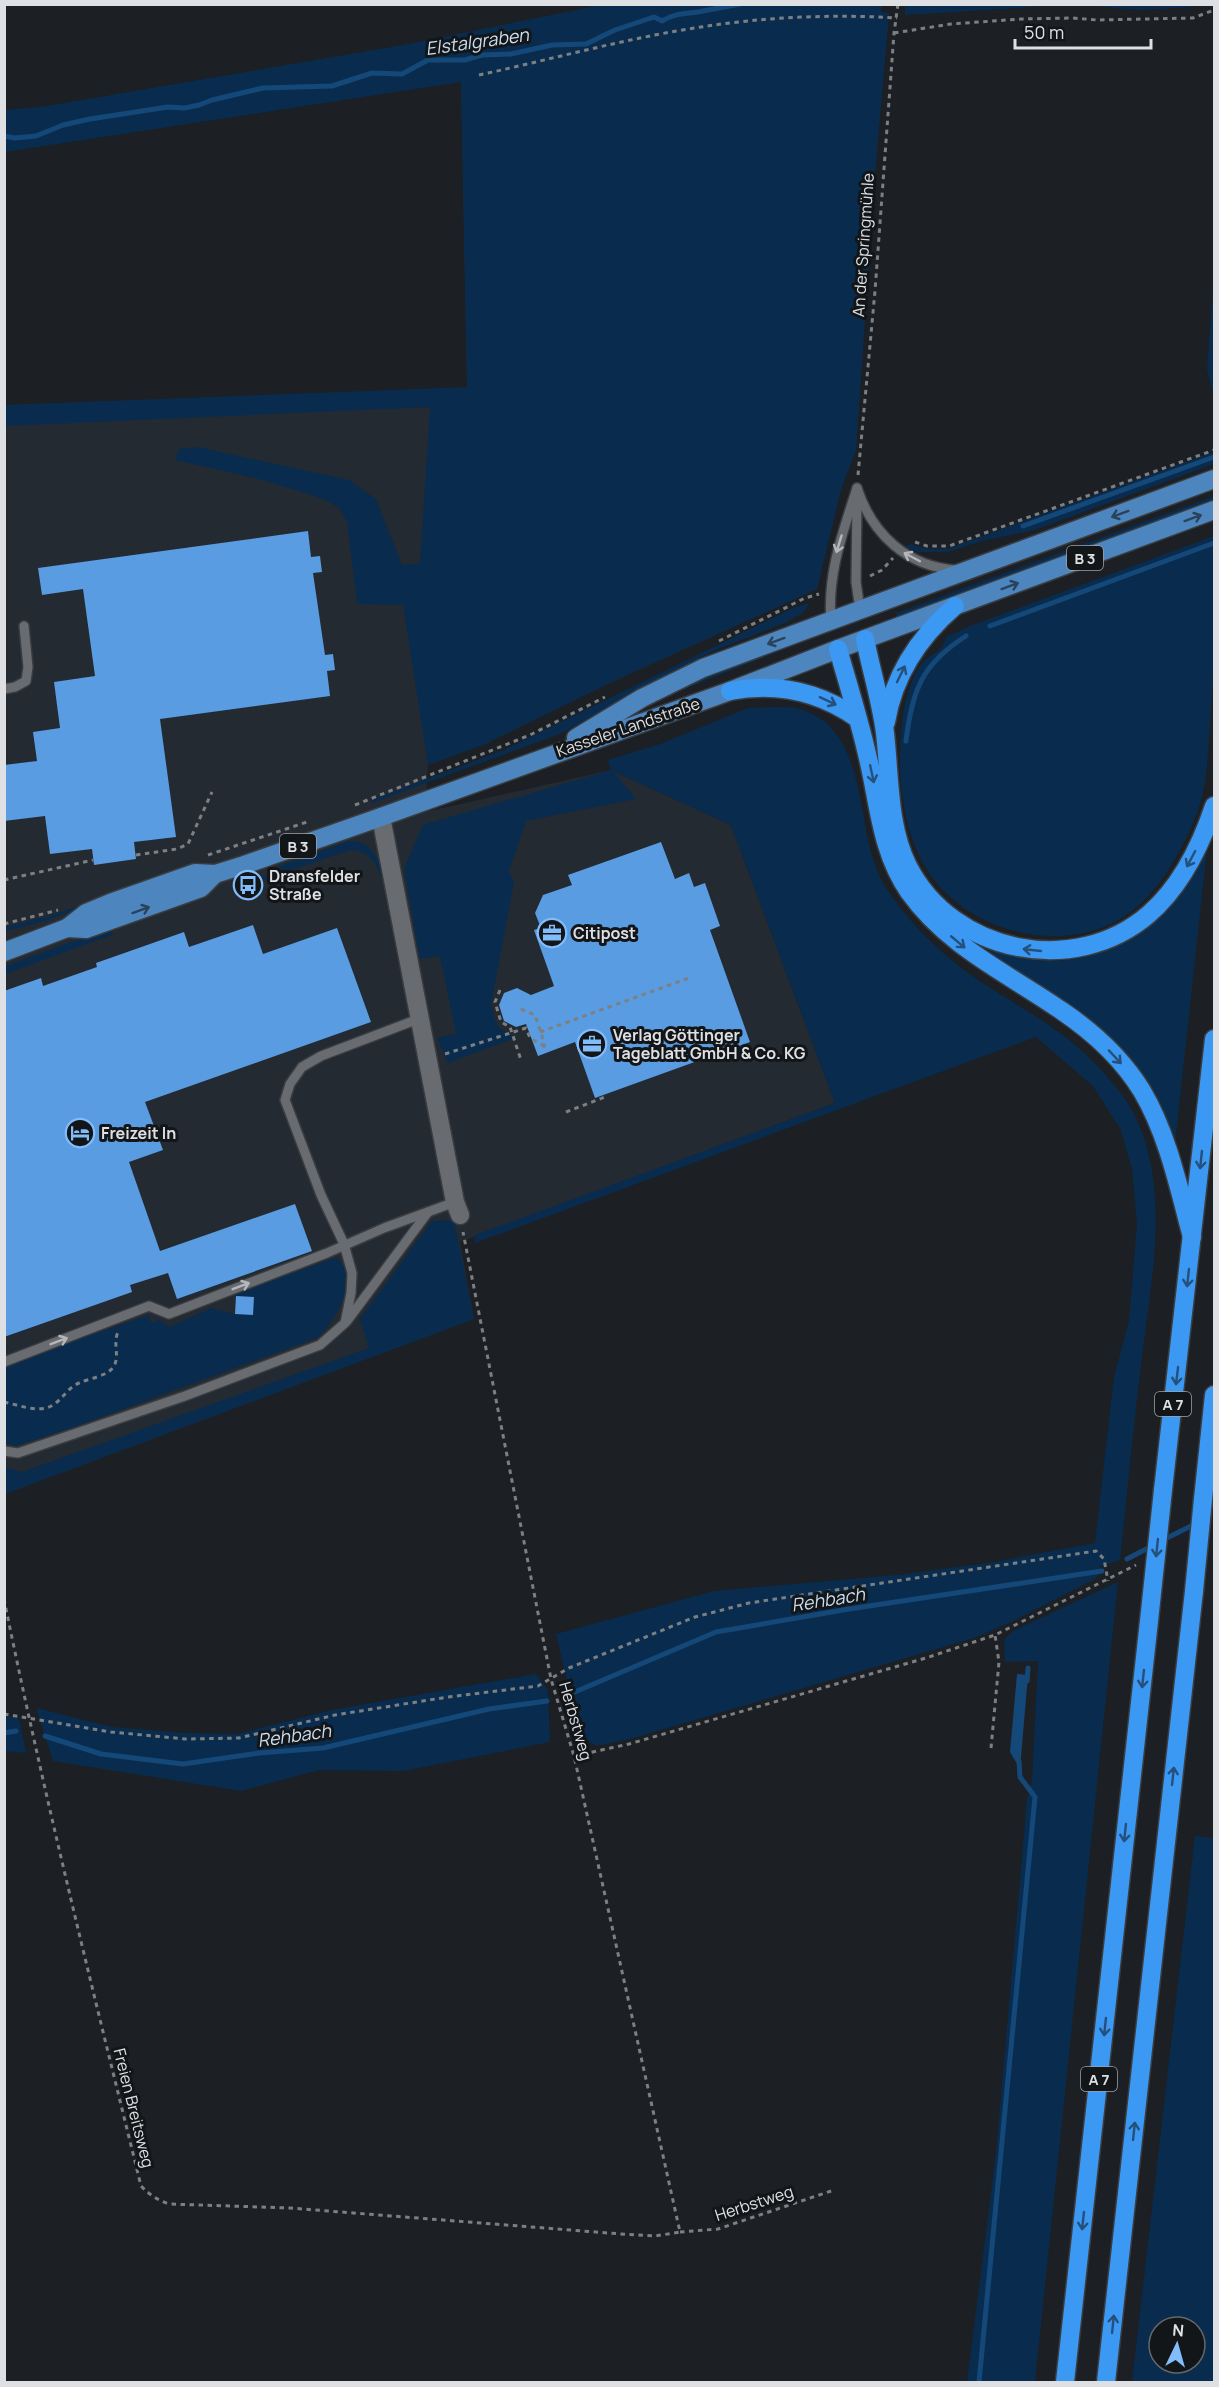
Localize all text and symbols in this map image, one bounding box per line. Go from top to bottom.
scale bar [1015,12,1152,50]
text: 50 m [1024,20,1064,44]
water label: Elstalgraben [424,22,531,60]
street label: An der Springmühle [847,172,879,318]
one-way arrow [1111,509,1130,520]
one-way arrow [1183,512,1202,523]
one-way arrow [833,534,844,553]
road number: B 3 [1067,546,1103,570]
one-way arrow [903,551,921,562]
one-way arrow [1000,579,1019,590]
one-way arrow [767,636,786,647]
one-way arrow [895,665,907,683]
street label: Kasseler Landstraße [553,692,703,762]
one-way arrow [818,696,837,707]
one-way arrow [867,764,878,784]
road number: B 3 [280,834,316,858]
one-way arrow [1185,850,1197,867]
place label: Dransfelder Straße [269,865,360,905]
bus stop icon: Dransfelder Straße [232,869,264,901]
one-way arrow [131,903,150,914]
office icon: Citipost [536,917,568,949]
place label: Citipost [573,922,636,944]
one-way arrow [950,936,966,949]
one-way arrow [1023,944,1043,955]
place label: Verlag Göttinger Tageblatt GmbH & Co. KG [613,1024,806,1064]
office icon: Verlag Göttinger Tageblatt GmbH & Co. KG [576,1028,608,1060]
one-way arrow [1108,1049,1122,1064]
hotel icon: Freizeit In [64,1117,96,1149]
place label: Freizeit In [101,1122,176,1144]
one-way arrow [1195,1149,1206,1169]
one-way arrow [1182,1267,1193,1287]
one-way arrow [232,1280,250,1291]
one-way arrow [49,1335,68,1346]
one-way arrow [1171,1366,1182,1386]
road number: A 7 [1155,1392,1191,1416]
one-way arrow [1151,1538,1162,1557]
water label: Rehbach [790,1581,868,1617]
one-way arrow [1137,1668,1148,1688]
street label: Herbstweg [554,1679,598,1763]
water label: Rehbach [256,1718,334,1752]
one-way arrow [1168,1766,1179,1786]
one-way arrow [1120,1822,1131,1842]
one-way arrow [1099,2016,1110,2036]
street label: Freien Breitsweg [109,2046,159,2170]
road number: A 7 [1081,2067,1117,2091]
one-way arrow [1129,2121,1140,2141]
street label: Herbstweg [712,2180,796,2226]
one-way arrow [1077,2210,1088,2230]
one-way arrow [1107,2315,1118,2335]
north arrow [1147,2315,1207,2375]
text: N [1172,2319,1185,2342]

